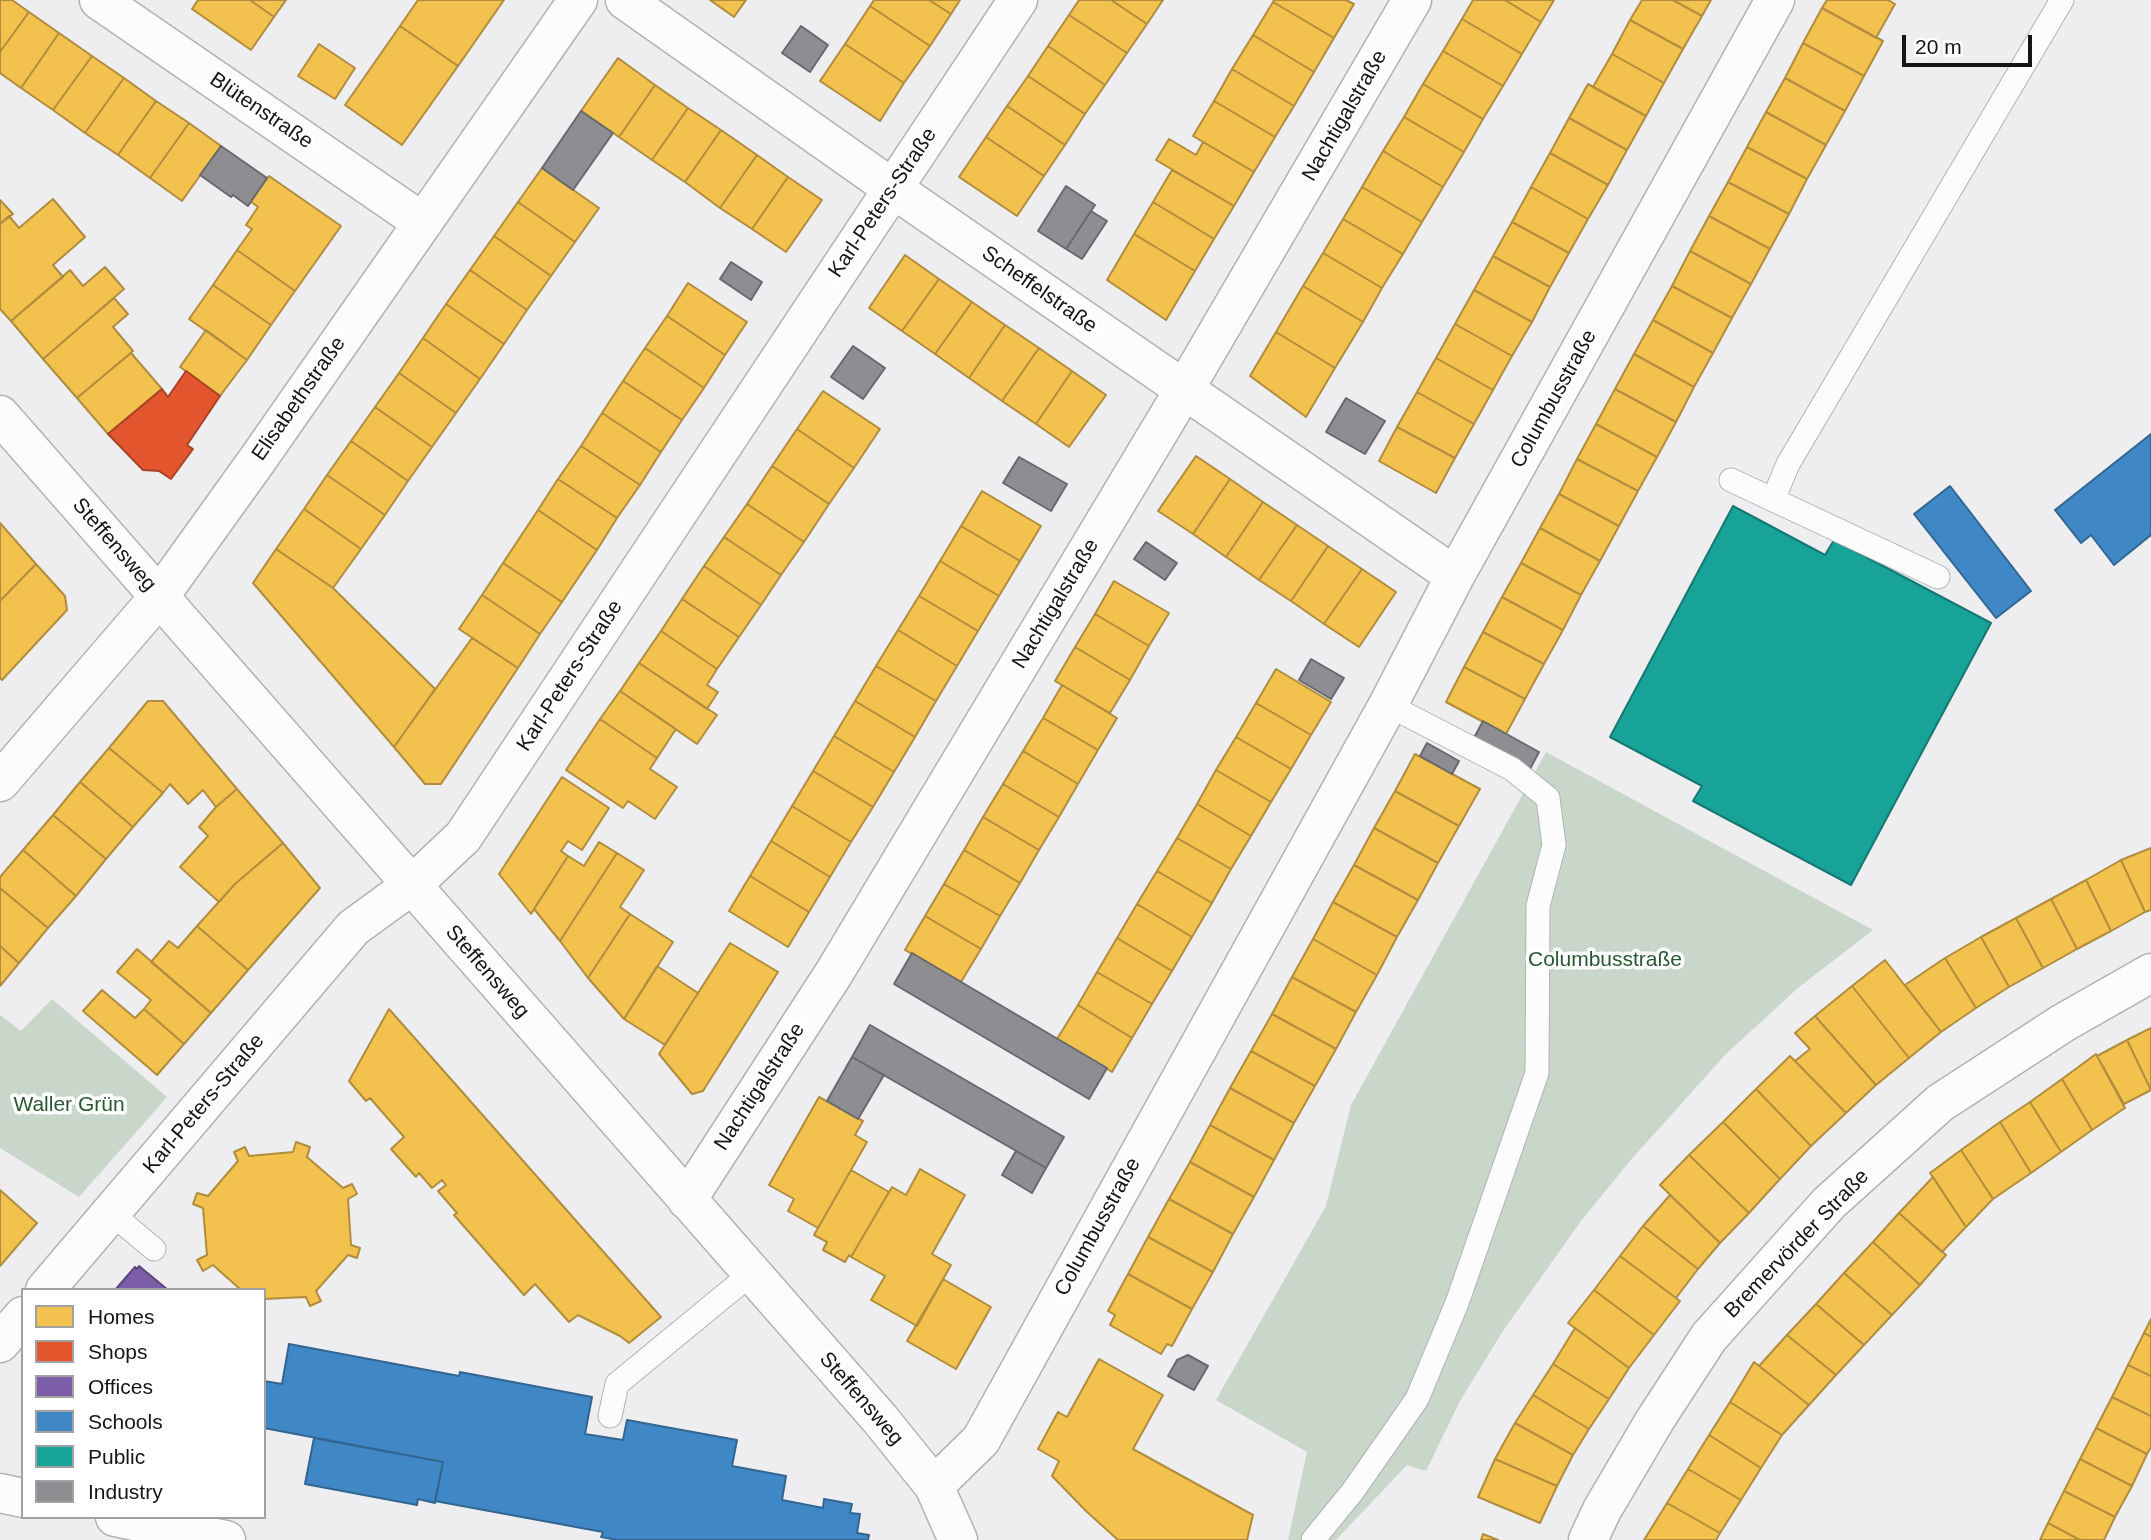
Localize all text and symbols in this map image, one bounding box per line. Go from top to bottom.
scale bar [1906,21,2036,65]
text: 20 m [1915,35,1962,58]
street label: Nachtigalstraße [1297,46,1393,186]
street label: Blütenstraße [205,67,317,155]
street label: Karl-Peters-Straße [824,123,942,283]
street label: Scheffelstraße [976,241,1102,339]
street label: Columbusstraße [1506,326,1602,472]
street label: Elisabethstraße [247,332,351,466]
street label: Steffensweg [67,493,161,597]
street label: Nachtigalstraße [1007,534,1105,674]
street label: Karl-Peters-Straße [512,596,628,756]
street label: Steffensweg [440,920,534,1024]
park label: Columbusstraße [1528,947,1682,973]
street label: Nachtigalstraße [709,1018,811,1156]
street label: Karl-Peters-Straße [138,1029,270,1179]
park label: Waller Grün [13,1092,125,1118]
street label: Columbusstraße [1050,1154,1146,1300]
street label: Bremervörder Straße [1719,1164,1875,1324]
legend [21,1288,266,1519]
text: Homes [88,1305,155,1328]
text: Shops [88,1340,148,1363]
street label: Steffensweg [814,1347,908,1451]
text: Offices [88,1375,153,1398]
text: Schools [88,1410,163,1433]
text: Public [88,1445,145,1468]
text: Industry [88,1480,163,1503]

